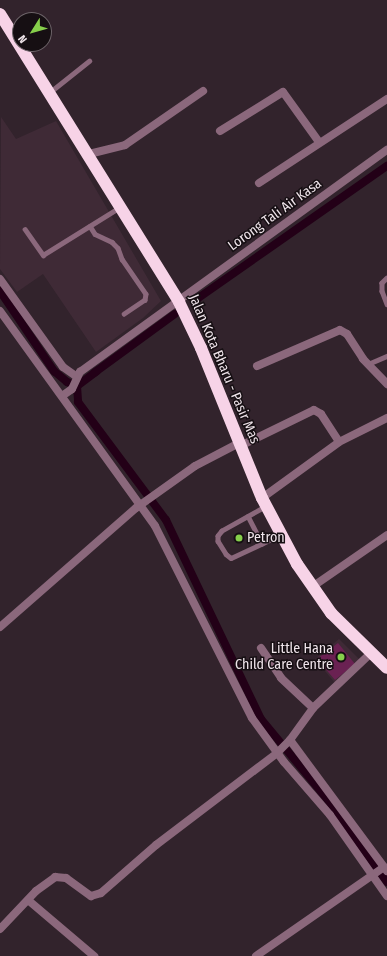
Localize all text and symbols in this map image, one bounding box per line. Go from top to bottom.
north arrow [12,12,52,52]
text: N [16,32,30,45]
street label: Lorong Tali Air Kasa [225,176,325,254]
street label: Jalan Kota Bharu - Pasir Mas [185,292,263,446]
place label: Petron [247,530,285,546]
marker: Petron [234,533,244,543]
place label: Little Hana Child Care Centre [235,641,333,674]
marker: Little Hana Child Care Centre [336,652,346,662]

